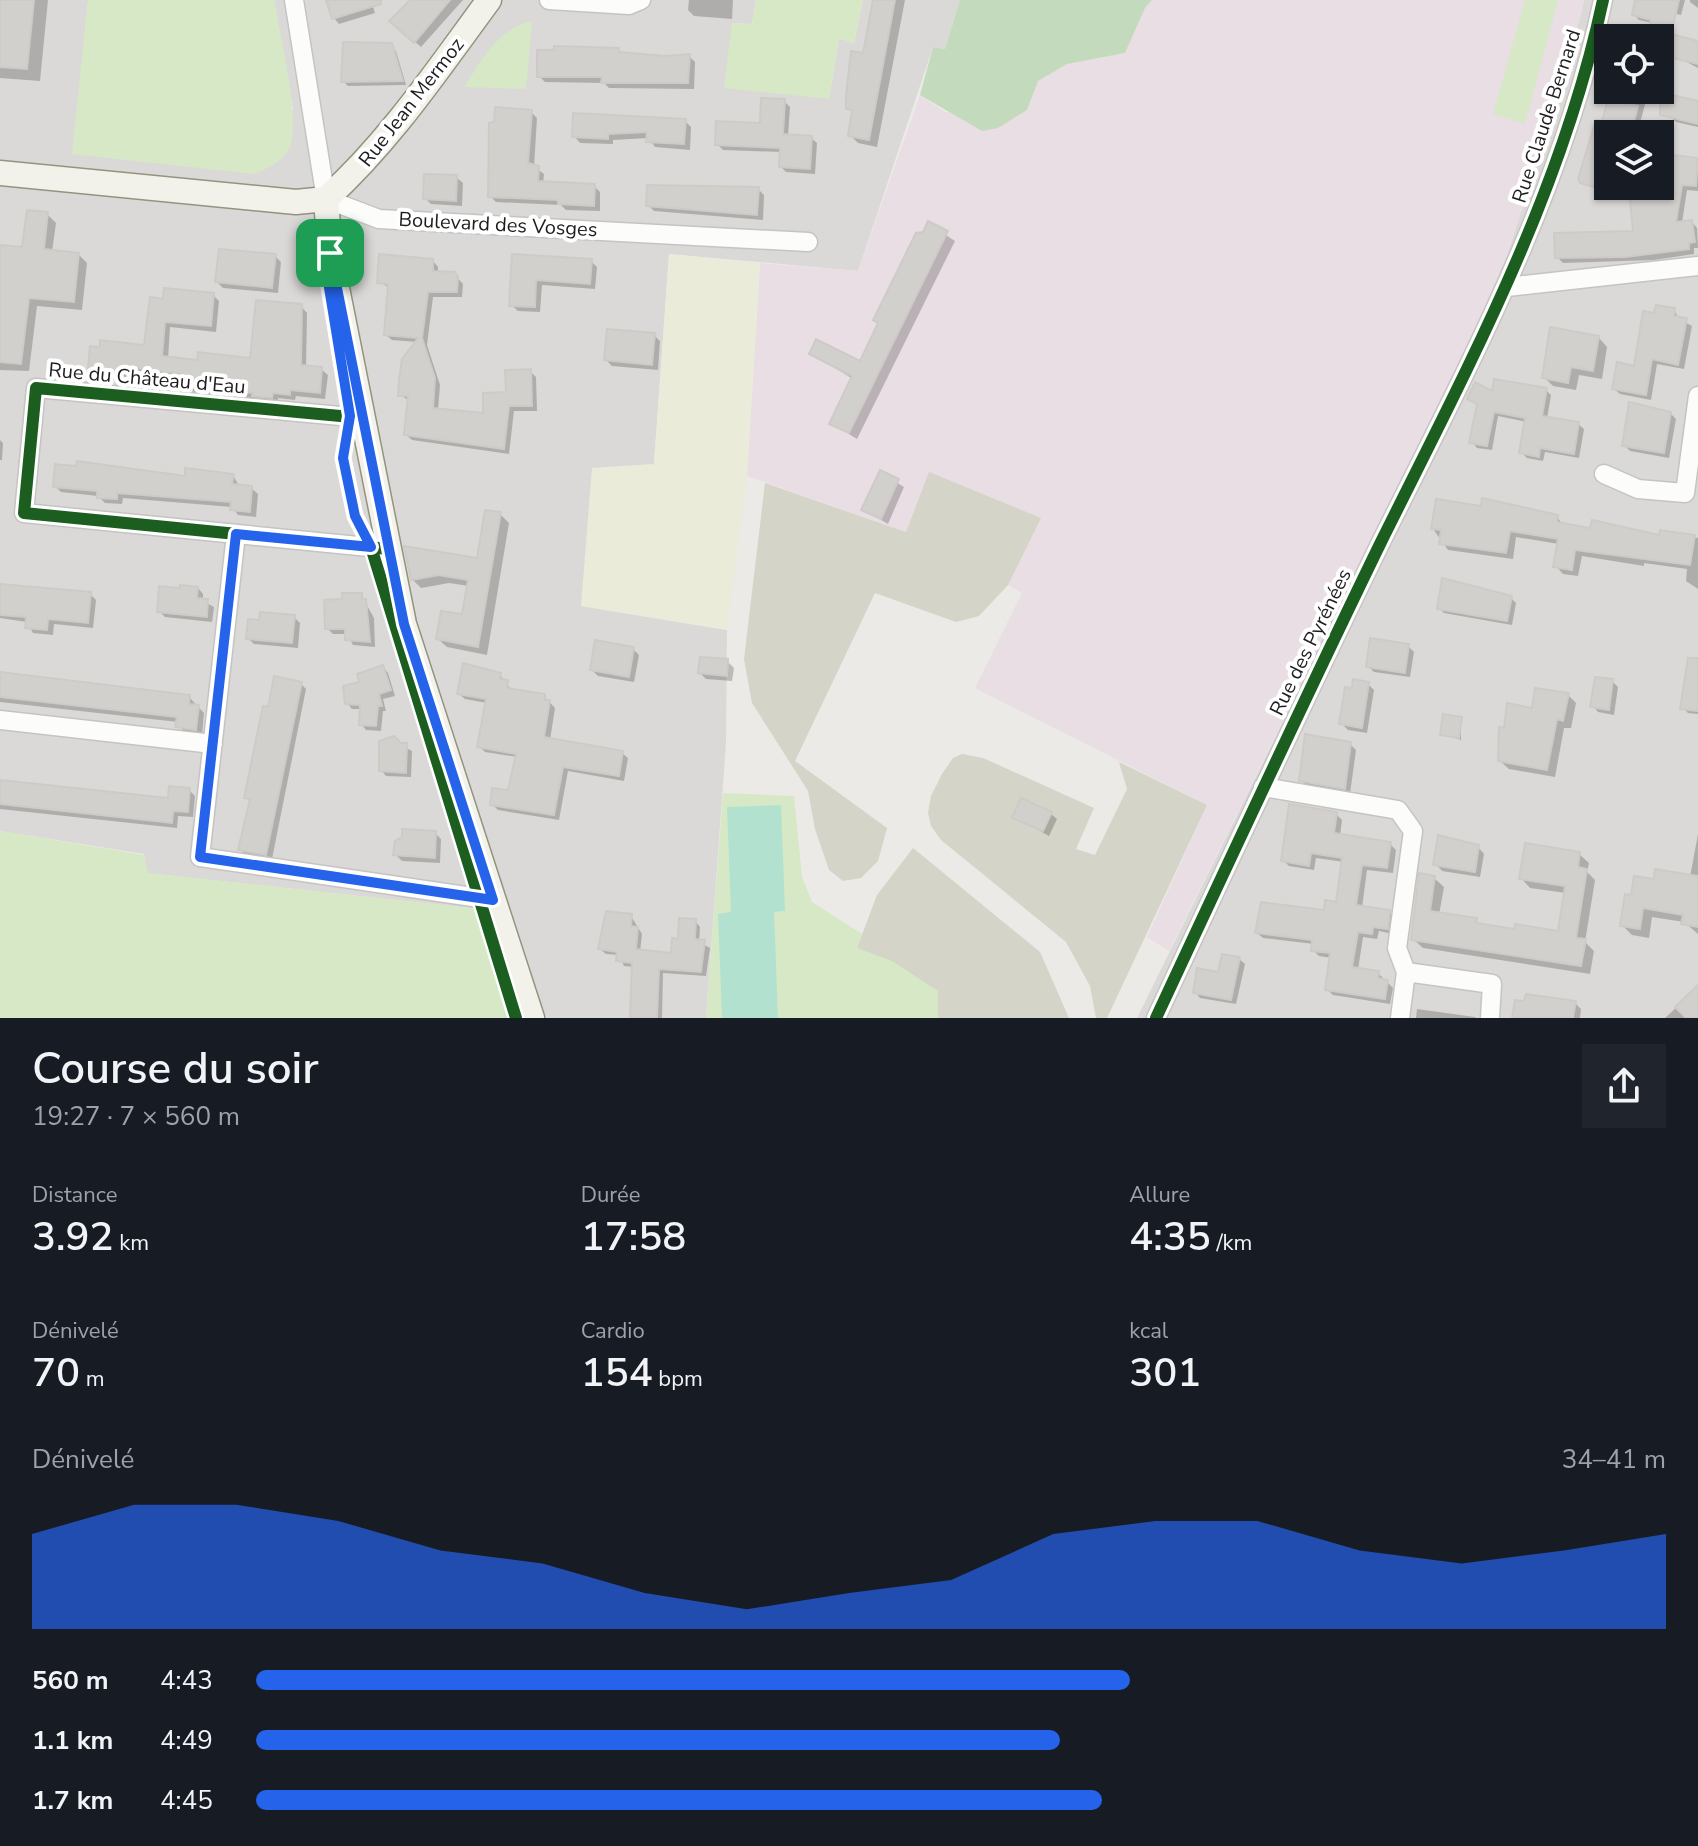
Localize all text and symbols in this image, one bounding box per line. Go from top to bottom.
map controls [1594,24,1674,200]
button: locate [1594,24,1674,104]
street label: Rue Claude Bernard [1506,26,1587,206]
street label: Rue Jean Mermoz [352,32,470,172]
button: layers [1594,120,1674,200]
street label: Boulevard des Vosges [398,206,598,243]
pin [296,219,364,287]
icon: arrive [308,231,352,275]
street label: Rue du Château d'Eau [47,356,247,401]
street label: Rue des Pyrénées [1263,564,1358,720]
text: Course du soir [32,1039,319,1099]
button: share [1582,1044,1666,1128]
text: 19:27 · 7 × 560 m [32,1099,240,1134]
text: Distance [32,1180,117,1210]
text: Durée [581,1180,640,1210]
text: Allure [1129,1180,1190,1210]
text: 3.92 [32,1210,113,1264]
text: 17:58 [581,1210,686,1264]
text: 4:35 [1129,1210,1211,1264]
text: km [113,1228,149,1258]
text: /km [1211,1228,1252,1258]
text: Dénivelé [32,1316,119,1346]
text: Cardio [581,1316,645,1346]
text: kcal [1129,1316,1168,1346]
text: 70 [32,1346,80,1400]
text: 154 [581,1346,653,1400]
text: 301 [1129,1346,1201,1400]
text: m [80,1364,105,1394]
text: bpm [653,1364,703,1394]
text: Dénivelé [32,1442,134,1477]
text: 34–41 m [1562,1442,1666,1477]
text: 560 m [32,1663,109,1698]
text: 4:43 [160,1663,213,1698]
text: 1.1 km [32,1723,113,1758]
text: 4:49 [160,1723,213,1758]
text: 1.7 km [32,1783,113,1818]
text: 4:45 [160,1783,213,1818]

